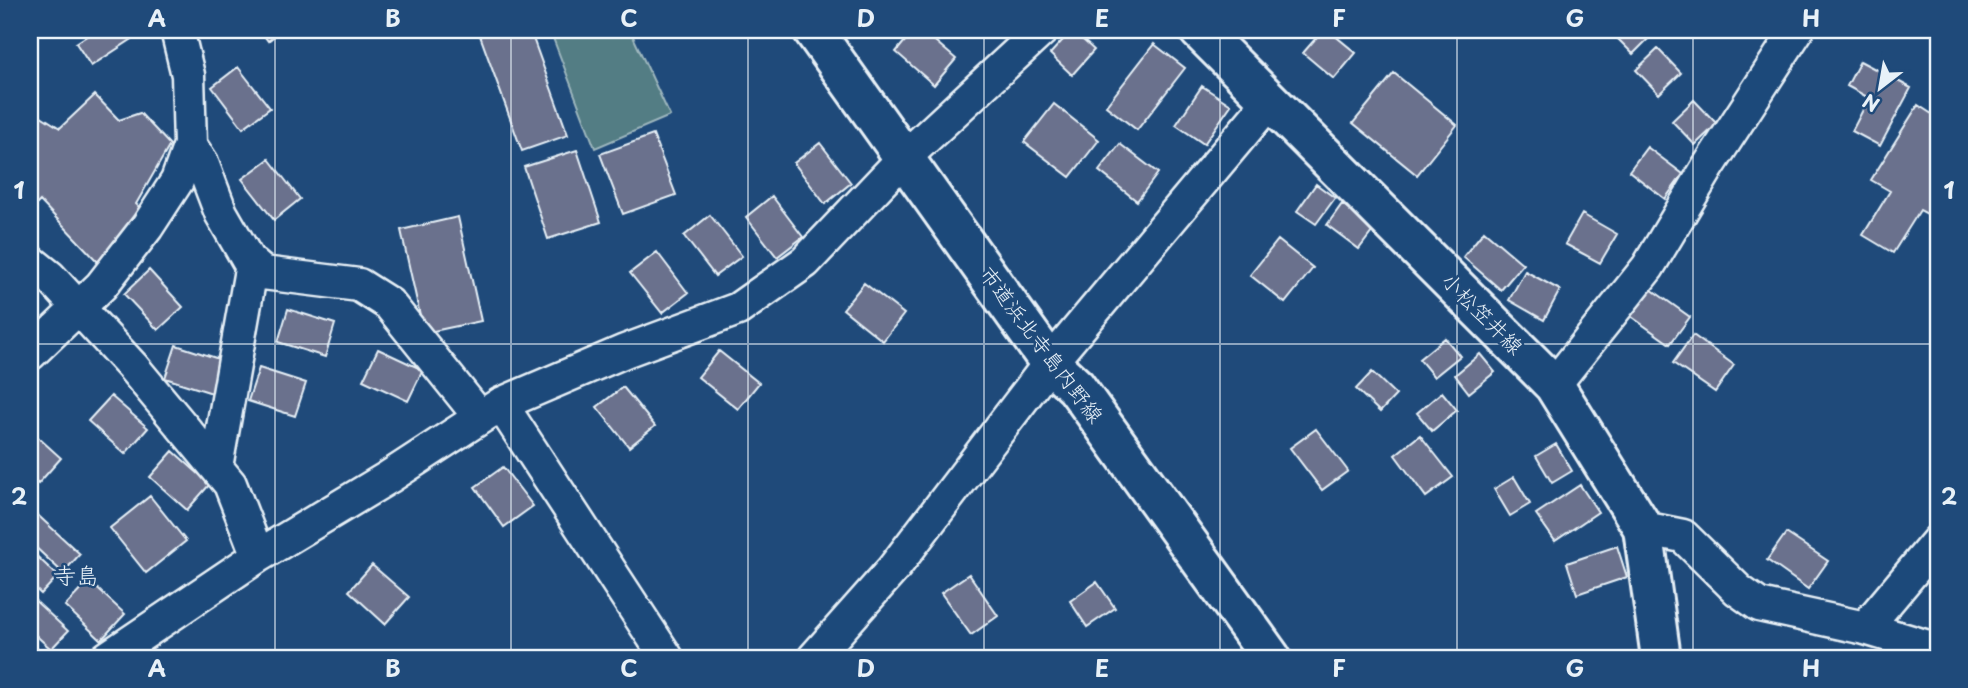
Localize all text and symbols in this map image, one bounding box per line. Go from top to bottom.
text: A [148,0,166,35]
text: B [385,0,401,35]
text: C [620,0,638,35]
text: D [857,0,875,35]
text: E [1095,0,1109,35]
text: F [1332,0,1346,35]
text: G [1566,0,1584,35]
text: H [1802,0,1820,35]
north arrow [1846,52,1916,122]
text: N [1857,88,1884,119]
text: 1 [14,172,25,207]
text: 1 [1944,172,1955,207]
street label: 市道浜北寺島内野線 [973,259,1112,429]
street label: 小松笠井線 [1435,264,1532,361]
text: 2 [11,478,27,513]
text: 2 [1941,478,1957,513]
district label: 寺島 [53,557,99,592]
text: A [148,650,166,685]
text: B [385,650,401,685]
text: C [620,650,638,685]
text: D [857,650,875,685]
text: E [1095,650,1109,685]
text: F [1332,650,1346,685]
text: G [1566,650,1584,685]
text: H [1802,650,1820,685]

